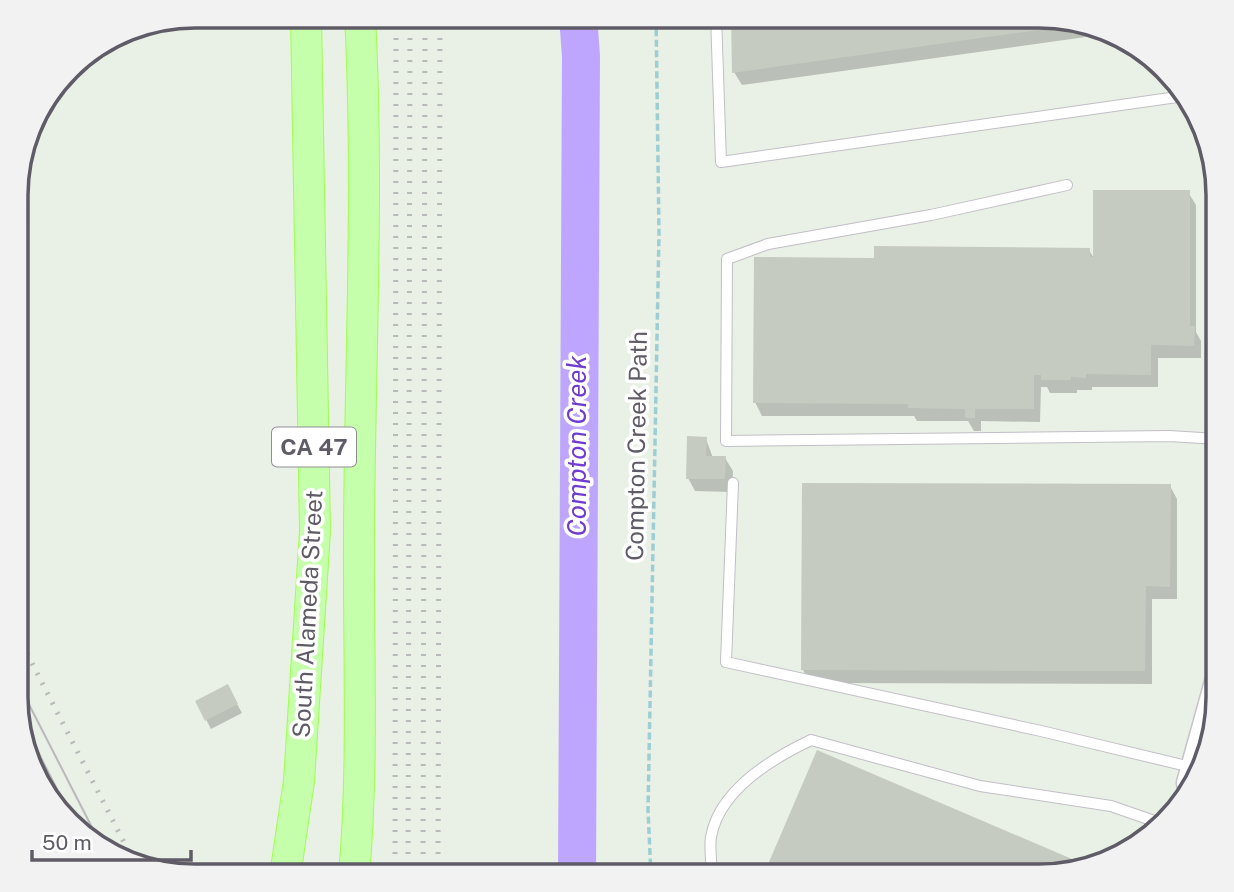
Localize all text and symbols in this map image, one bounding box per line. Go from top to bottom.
street label: Compton Creek Path [620,331,652,561]
water label: Compton Creek [561,356,592,536]
road number: CA 47 [272,428,356,466]
street label: South Alameda Street [287,489,327,738]
scale bar [32,818,191,862]
text: 50 m [42,830,92,855]

